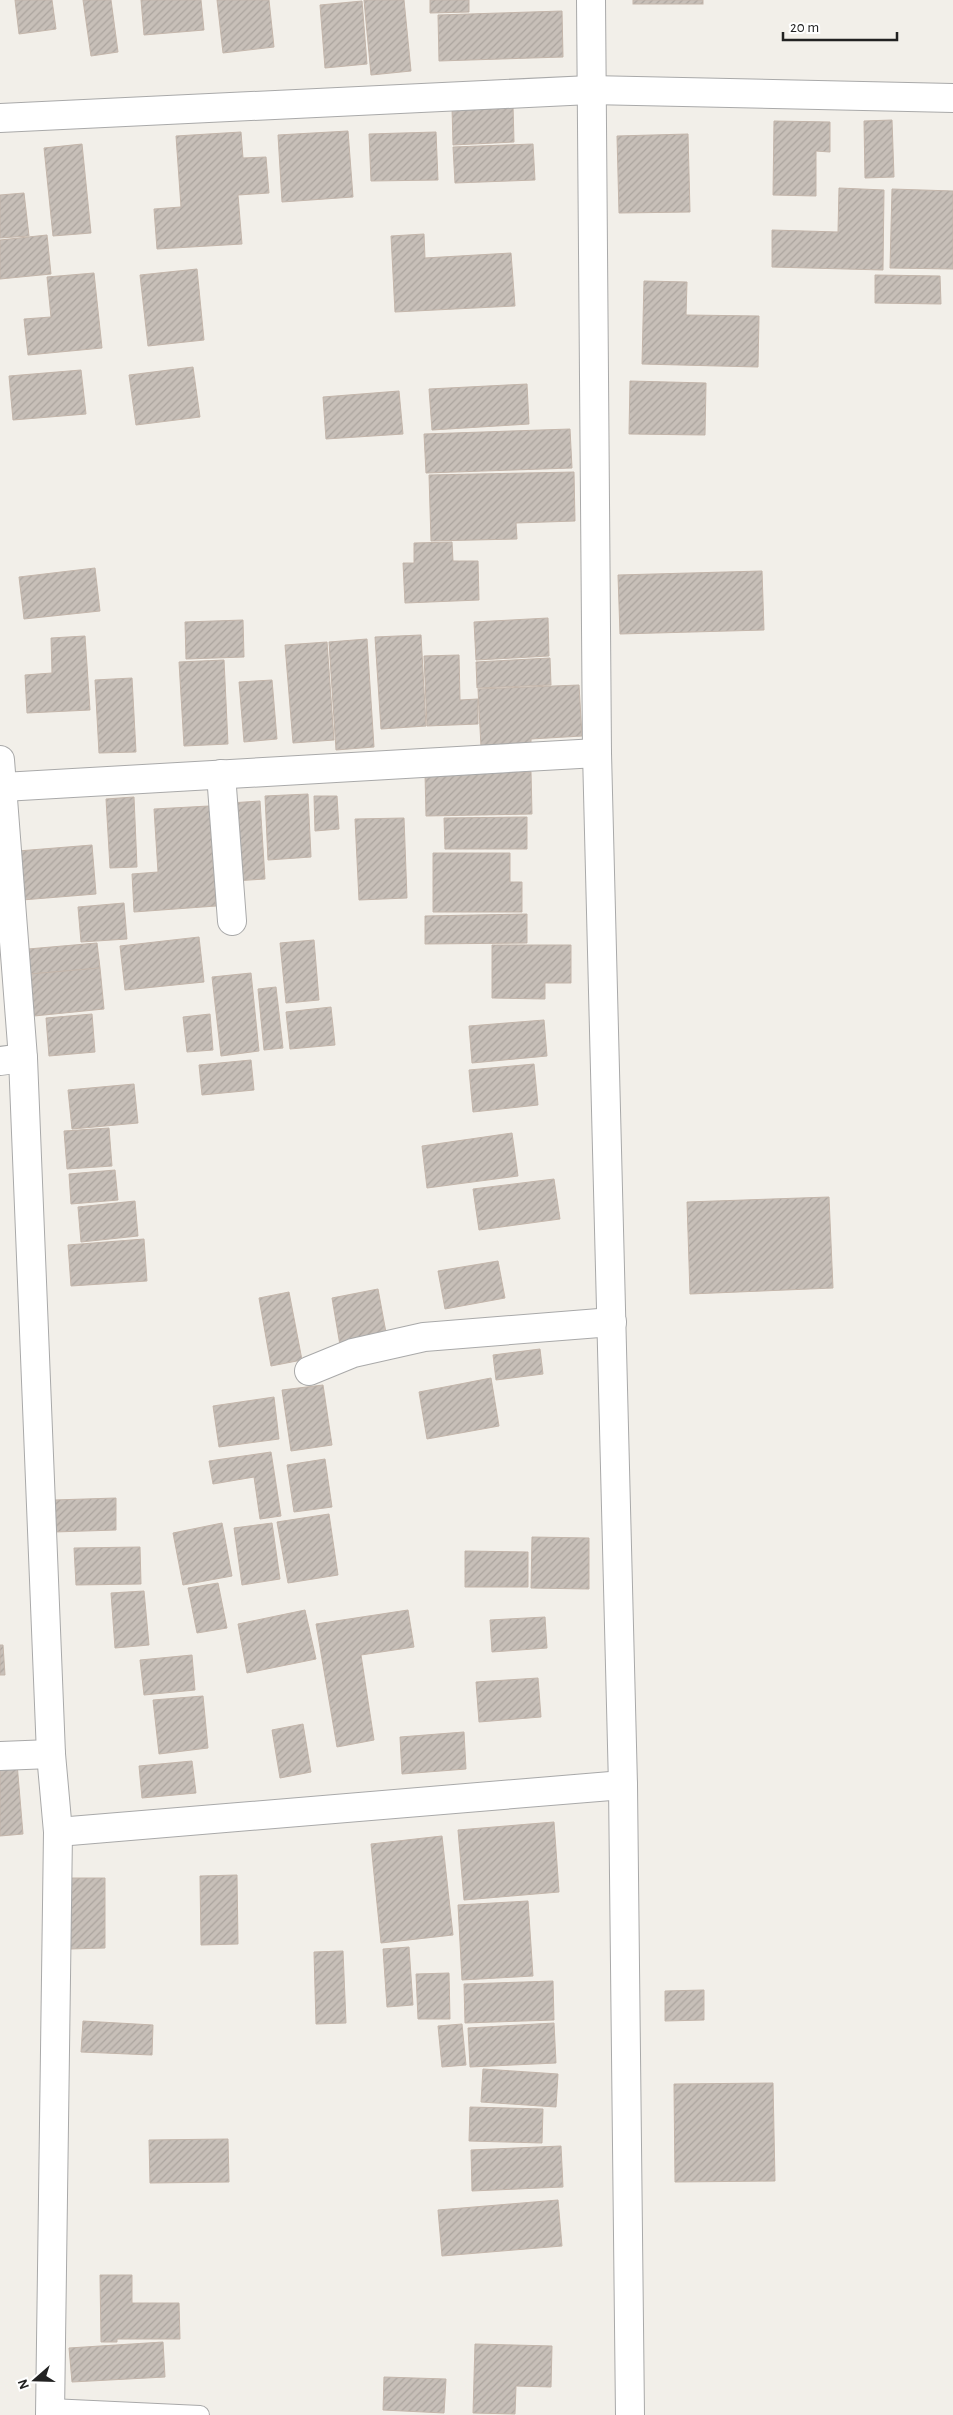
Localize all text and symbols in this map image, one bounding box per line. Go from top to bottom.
scale bar [783,10,897,42]
text: 20 m [790,20,819,35]
north arrow [10,2355,60,2405]
text: N [15,2377,32,2391]

